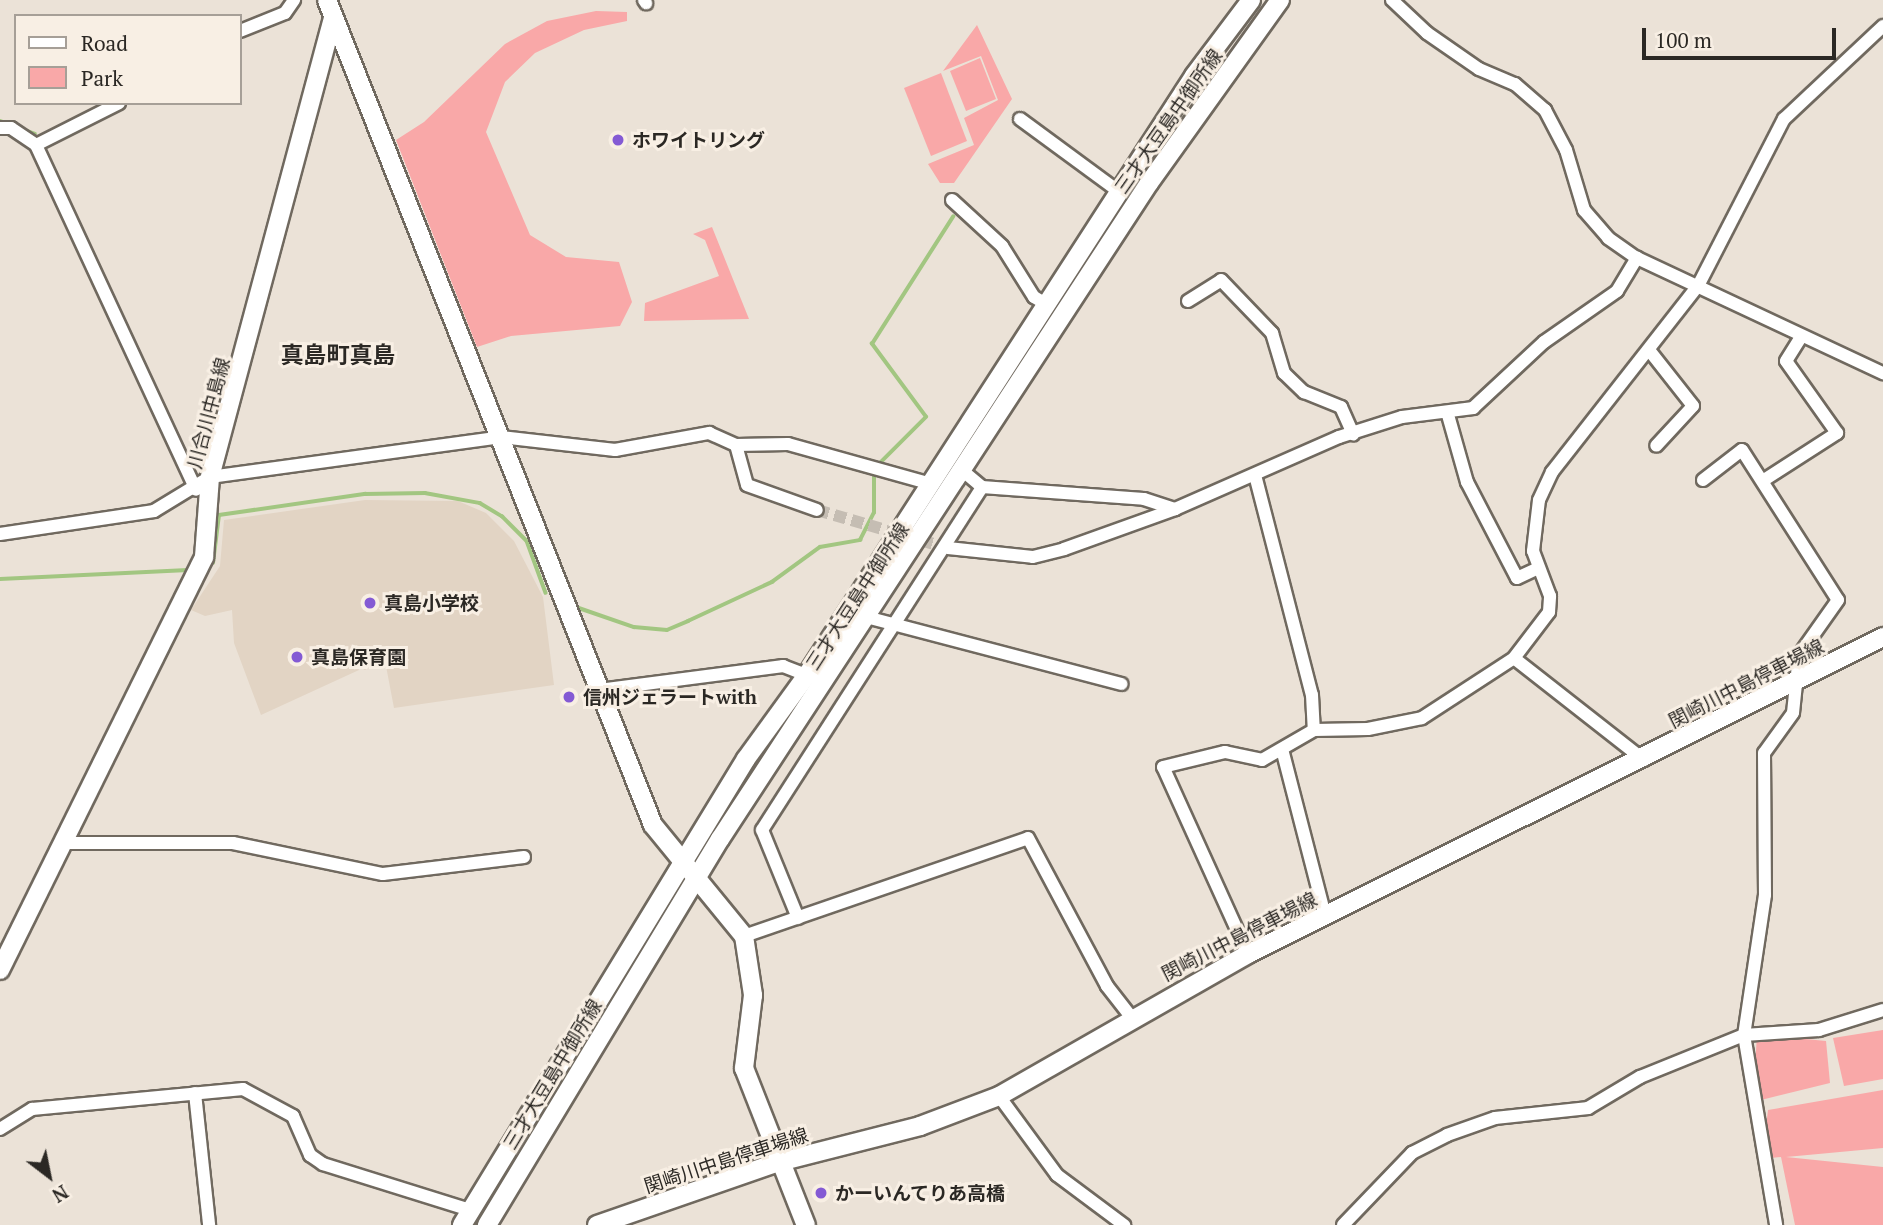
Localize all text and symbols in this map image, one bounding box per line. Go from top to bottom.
legend [14,14,242,105]
scale bar [1645,14,1839,58]
text: 100 m [1655,26,1712,54]
text: Road [81,29,128,57]
street label: 三才大豆島中御所線 [1110,44,1226,198]
text: Park [81,64,123,92]
place label: ホワイトリング [632,129,765,151]
marker: ホワイトリング [610,132,626,148]
district label: 真島町真島 [281,341,395,369]
street label: 川合川中島線 [182,355,234,471]
street label: 三才大豆島中御所線 [801,518,913,674]
place label: 真島小学校 [384,592,479,614]
marker: 真島小学校 [362,595,378,611]
street label: 関崎川中島停車場線 [1665,634,1827,732]
place label: 真島保育園 [311,646,406,668]
marker: 真島保育園 [289,649,305,665]
place label: 信州ジェラートwith [583,686,757,708]
marker: 信州ジェラートwith [561,689,577,705]
street label: 関崎川中島停車場線 [1158,887,1320,985]
street label: 三才大豆島中御所線 [498,995,606,1153]
street label: 関崎川中島停車場線 [641,1123,811,1197]
north arrow [14,1141,84,1211]
text: N [48,1180,73,1209]
place label: かーいんてりあ高橋 [835,1182,1006,1204]
marker: かーいんてりあ高橋 [813,1185,829,1201]

